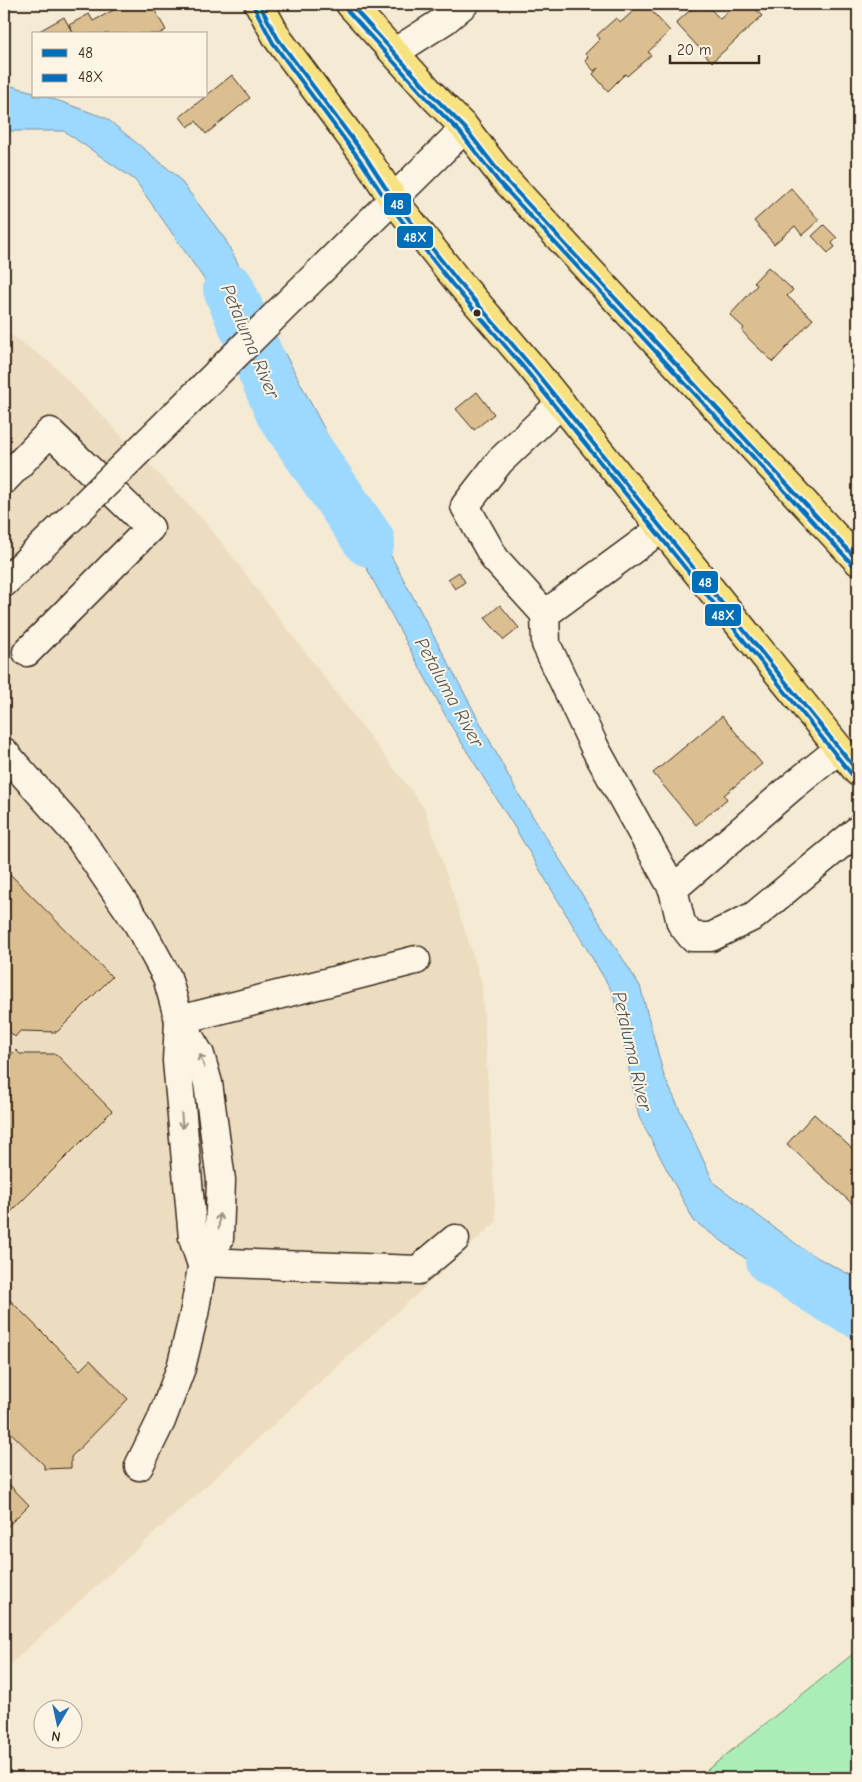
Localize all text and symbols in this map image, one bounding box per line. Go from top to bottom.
legend [32,32,208,98]
scale bar [670,32,758,64]
text: 20 m [677,41,711,59]
text: 48 [78,44,93,62]
text: 48X [78,68,103,86]
line badge: 48 [383,192,412,216]
text: 48 [390,196,404,213]
line badge: 48X [396,225,434,249]
text: 48X [403,229,427,246]
water label: Petaluma River [216,281,285,403]
unlabelled marker [472,308,482,318]
line badge: 48 [691,570,719,594]
text: 48 [698,574,712,591]
line badge: 48X [704,603,742,627]
text: 48X [711,607,735,624]
water label: Petaluma River [410,634,489,753]
water label: Petaluma River [608,989,657,1115]
one-way arrow [197,1054,206,1069]
one-way arrow [177,1113,187,1129]
one-way arrow [215,1214,224,1230]
north arrow [32,1700,82,1750]
text: N [50,1727,62,1745]

